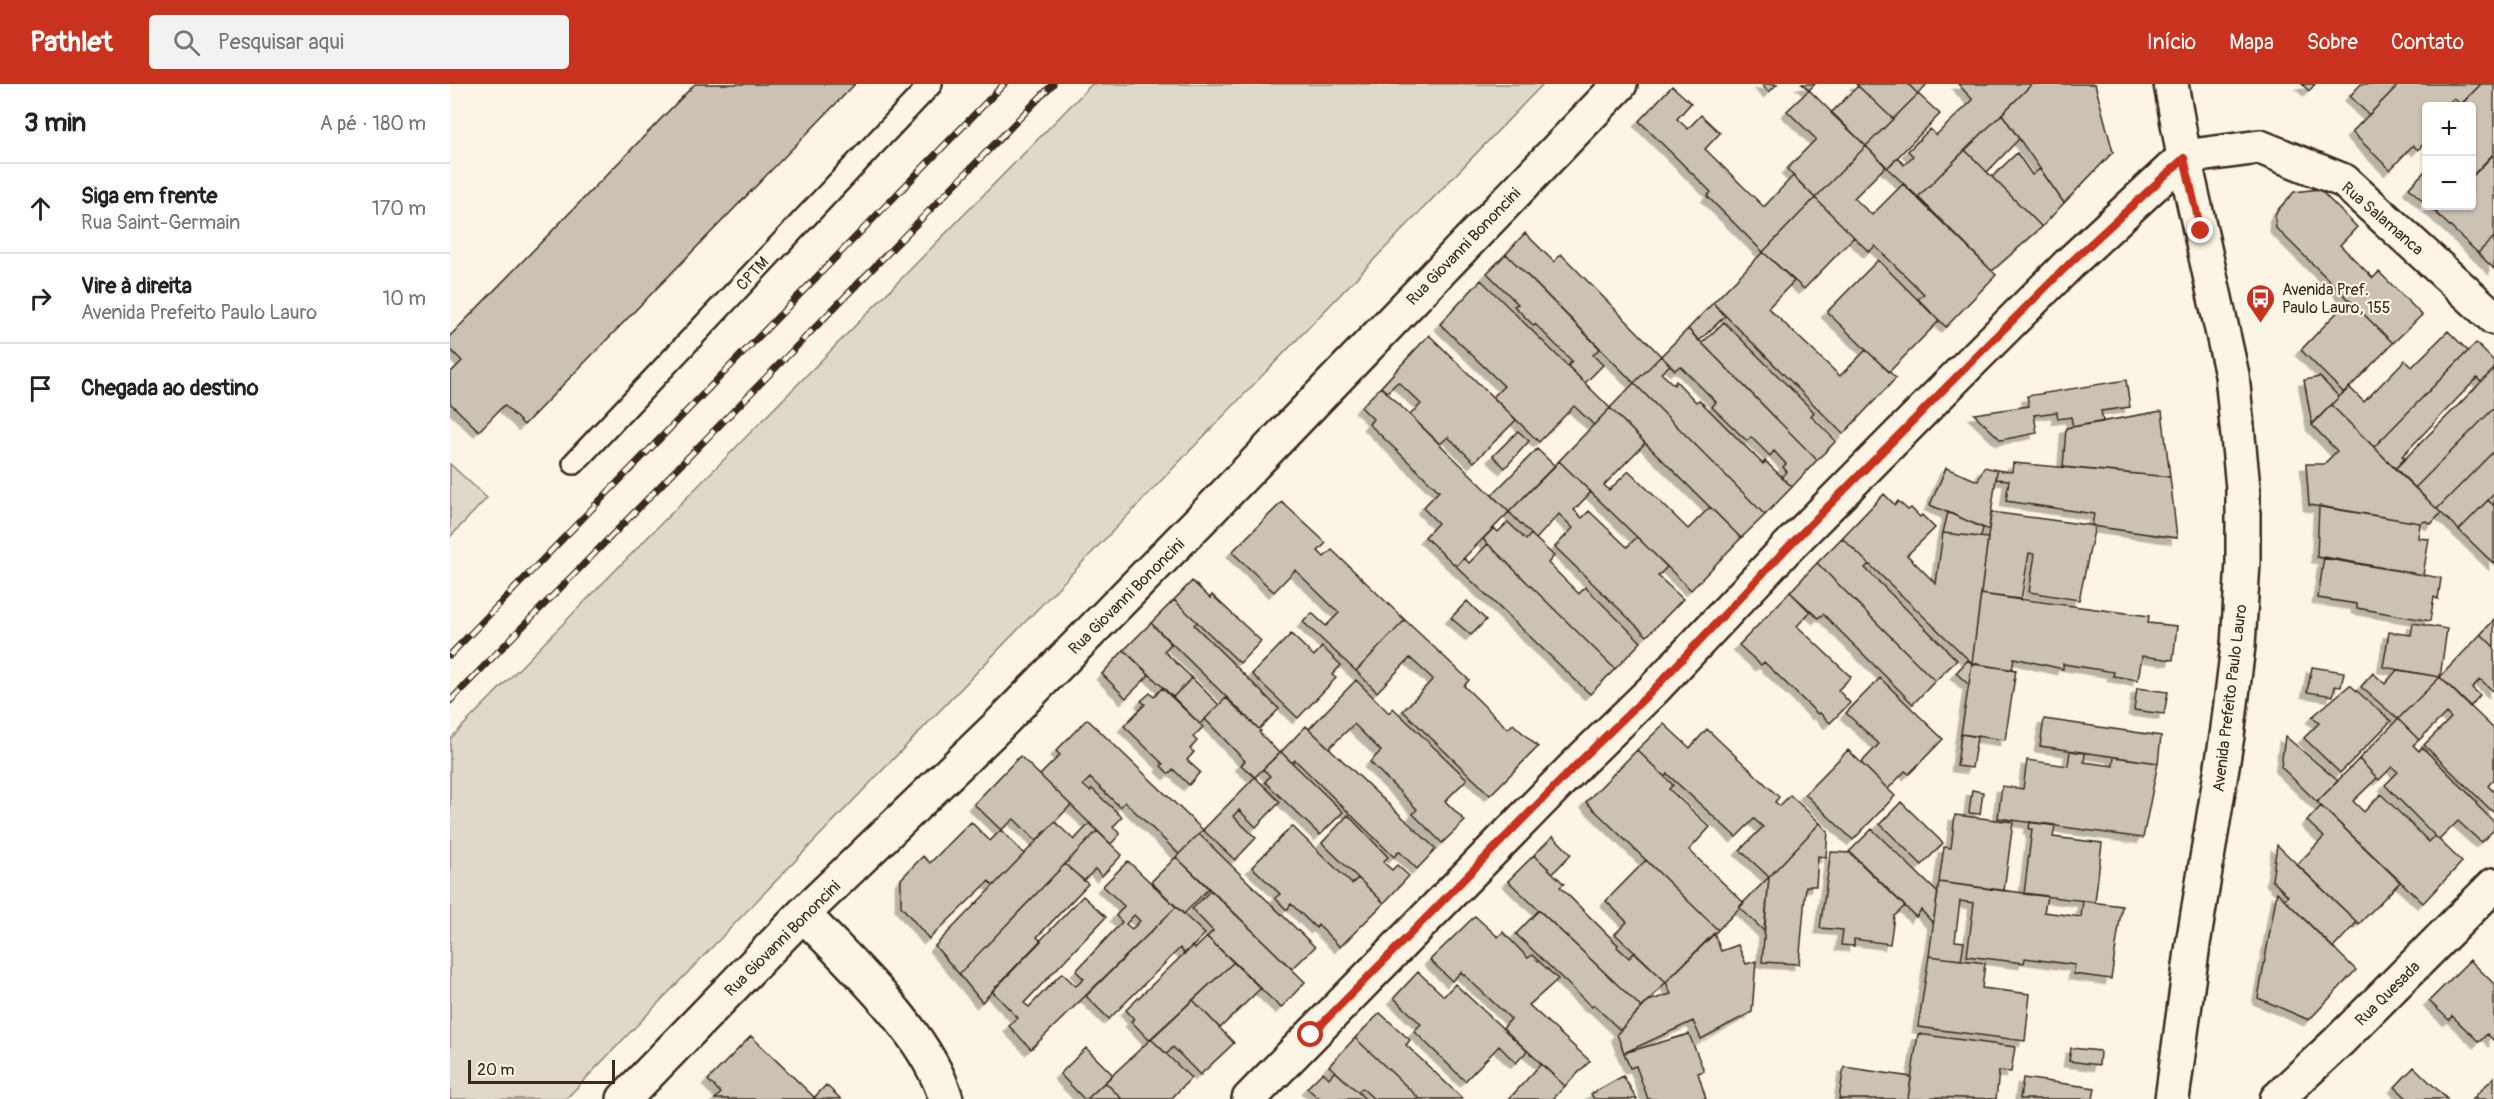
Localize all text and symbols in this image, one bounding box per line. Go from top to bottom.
search box [149,15,569,69]
text: Pathlet [30,25,113,60]
icon: search [170,26,203,59]
text: Pesquisar aqui [218,28,344,56]
text: Início [2147,29,2196,56]
text: Mapa [2229,29,2274,56]
text: Sobre [2307,29,2358,56]
text: Contato [2391,29,2464,56]
map controls [2422,102,2476,210]
button: + [2422,102,2476,156]
text: 3 min [24,107,86,139]
text: A pé · 180 m [320,111,426,136]
button: − [2422,156,2476,210]
street label: Rua Salamanca [2337,178,2427,260]
text: Siga em frente [81,182,217,210]
street label: Rua Giovanni Bononcini [1402,184,1525,310]
icon: ahead [24,192,57,225]
text: 170 m [372,196,426,221]
text: Rua Saint-Germain [81,210,240,235]
route end [2187,217,2213,243]
street label: CPTM [732,253,773,295]
text: Vire à direita [81,272,192,300]
place label: Avenida Pref. Paulo Lauro, 155 [2282,280,2391,318]
icon: right [24,282,57,315]
bus stop icon: Avenida Pref. Paulo Lauro, 155 [2245,282,2277,324]
text: 10 m [382,286,426,311]
text: Avenida Prefeito Paulo Lauro [81,300,317,325]
icon: arrive [24,372,57,405]
text: Chegada ao destino [81,374,259,402]
street label: Rua Giovanni Bononcini [1065,534,1189,659]
street label: Avenida Prefeito Paulo Lauro [2209,603,2251,793]
street label: Rua Giovanni Bononcini [721,876,845,1001]
street label: Rua Quesada [2351,957,2424,1030]
route start [1297,1021,1323,1047]
scale bar [468,1057,615,1084]
text: 20 m [477,1060,515,1080]

